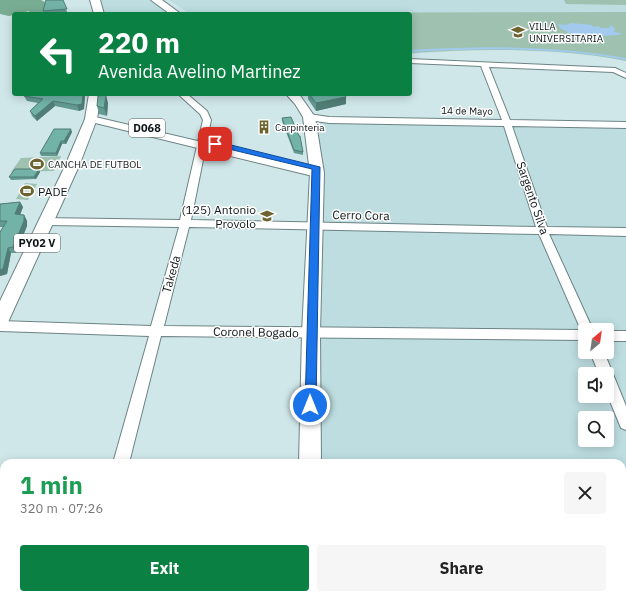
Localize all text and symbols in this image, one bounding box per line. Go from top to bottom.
place label: VILLA UNIVERSITARIA [529,20,604,45]
text: 220 m [98,24,180,61]
school or university icon: VILLA UNIVERSITARIA [510,24,526,40]
icon: left [32,28,84,80]
text: Avenida Avelino Martinez [98,60,301,83]
street label: 14 de Mayo [441,104,493,118]
road number: D068 [129,119,165,137]
building icon: Carpinteria [256,119,272,135]
place label: Carpinteria [275,121,325,134]
pin [198,127,232,161]
icon: arrive [204,133,226,155]
sports icon: CANCHA DE FUTBOL [29,156,45,172]
place label: CANCHA DE FUTBOL [48,158,141,171]
street label: Sargento Silva [514,160,553,237]
sports icon: PADE [19,183,35,199]
place label: PADE [38,184,67,199]
place label: (125) Antonio Provolo [182,202,256,231]
street label: Cerro Cora [332,207,390,223]
school or university icon: (125) Antonio Provolo [259,208,275,224]
road number: PY02 V [14,234,60,252]
street label: Takeda [158,253,184,295]
north arrow [578,323,614,359]
map controls [578,323,614,447]
street label: Coronel Bogado [213,324,299,340]
button: sound [578,367,614,403]
position arrow [289,384,331,426]
button: search [578,411,614,447]
text: 1 min [20,469,83,501]
button: close [564,472,606,514]
text: 320 m · 07:26 [20,500,103,517]
button: Exit [20,545,309,591]
button: Share [317,545,606,591]

